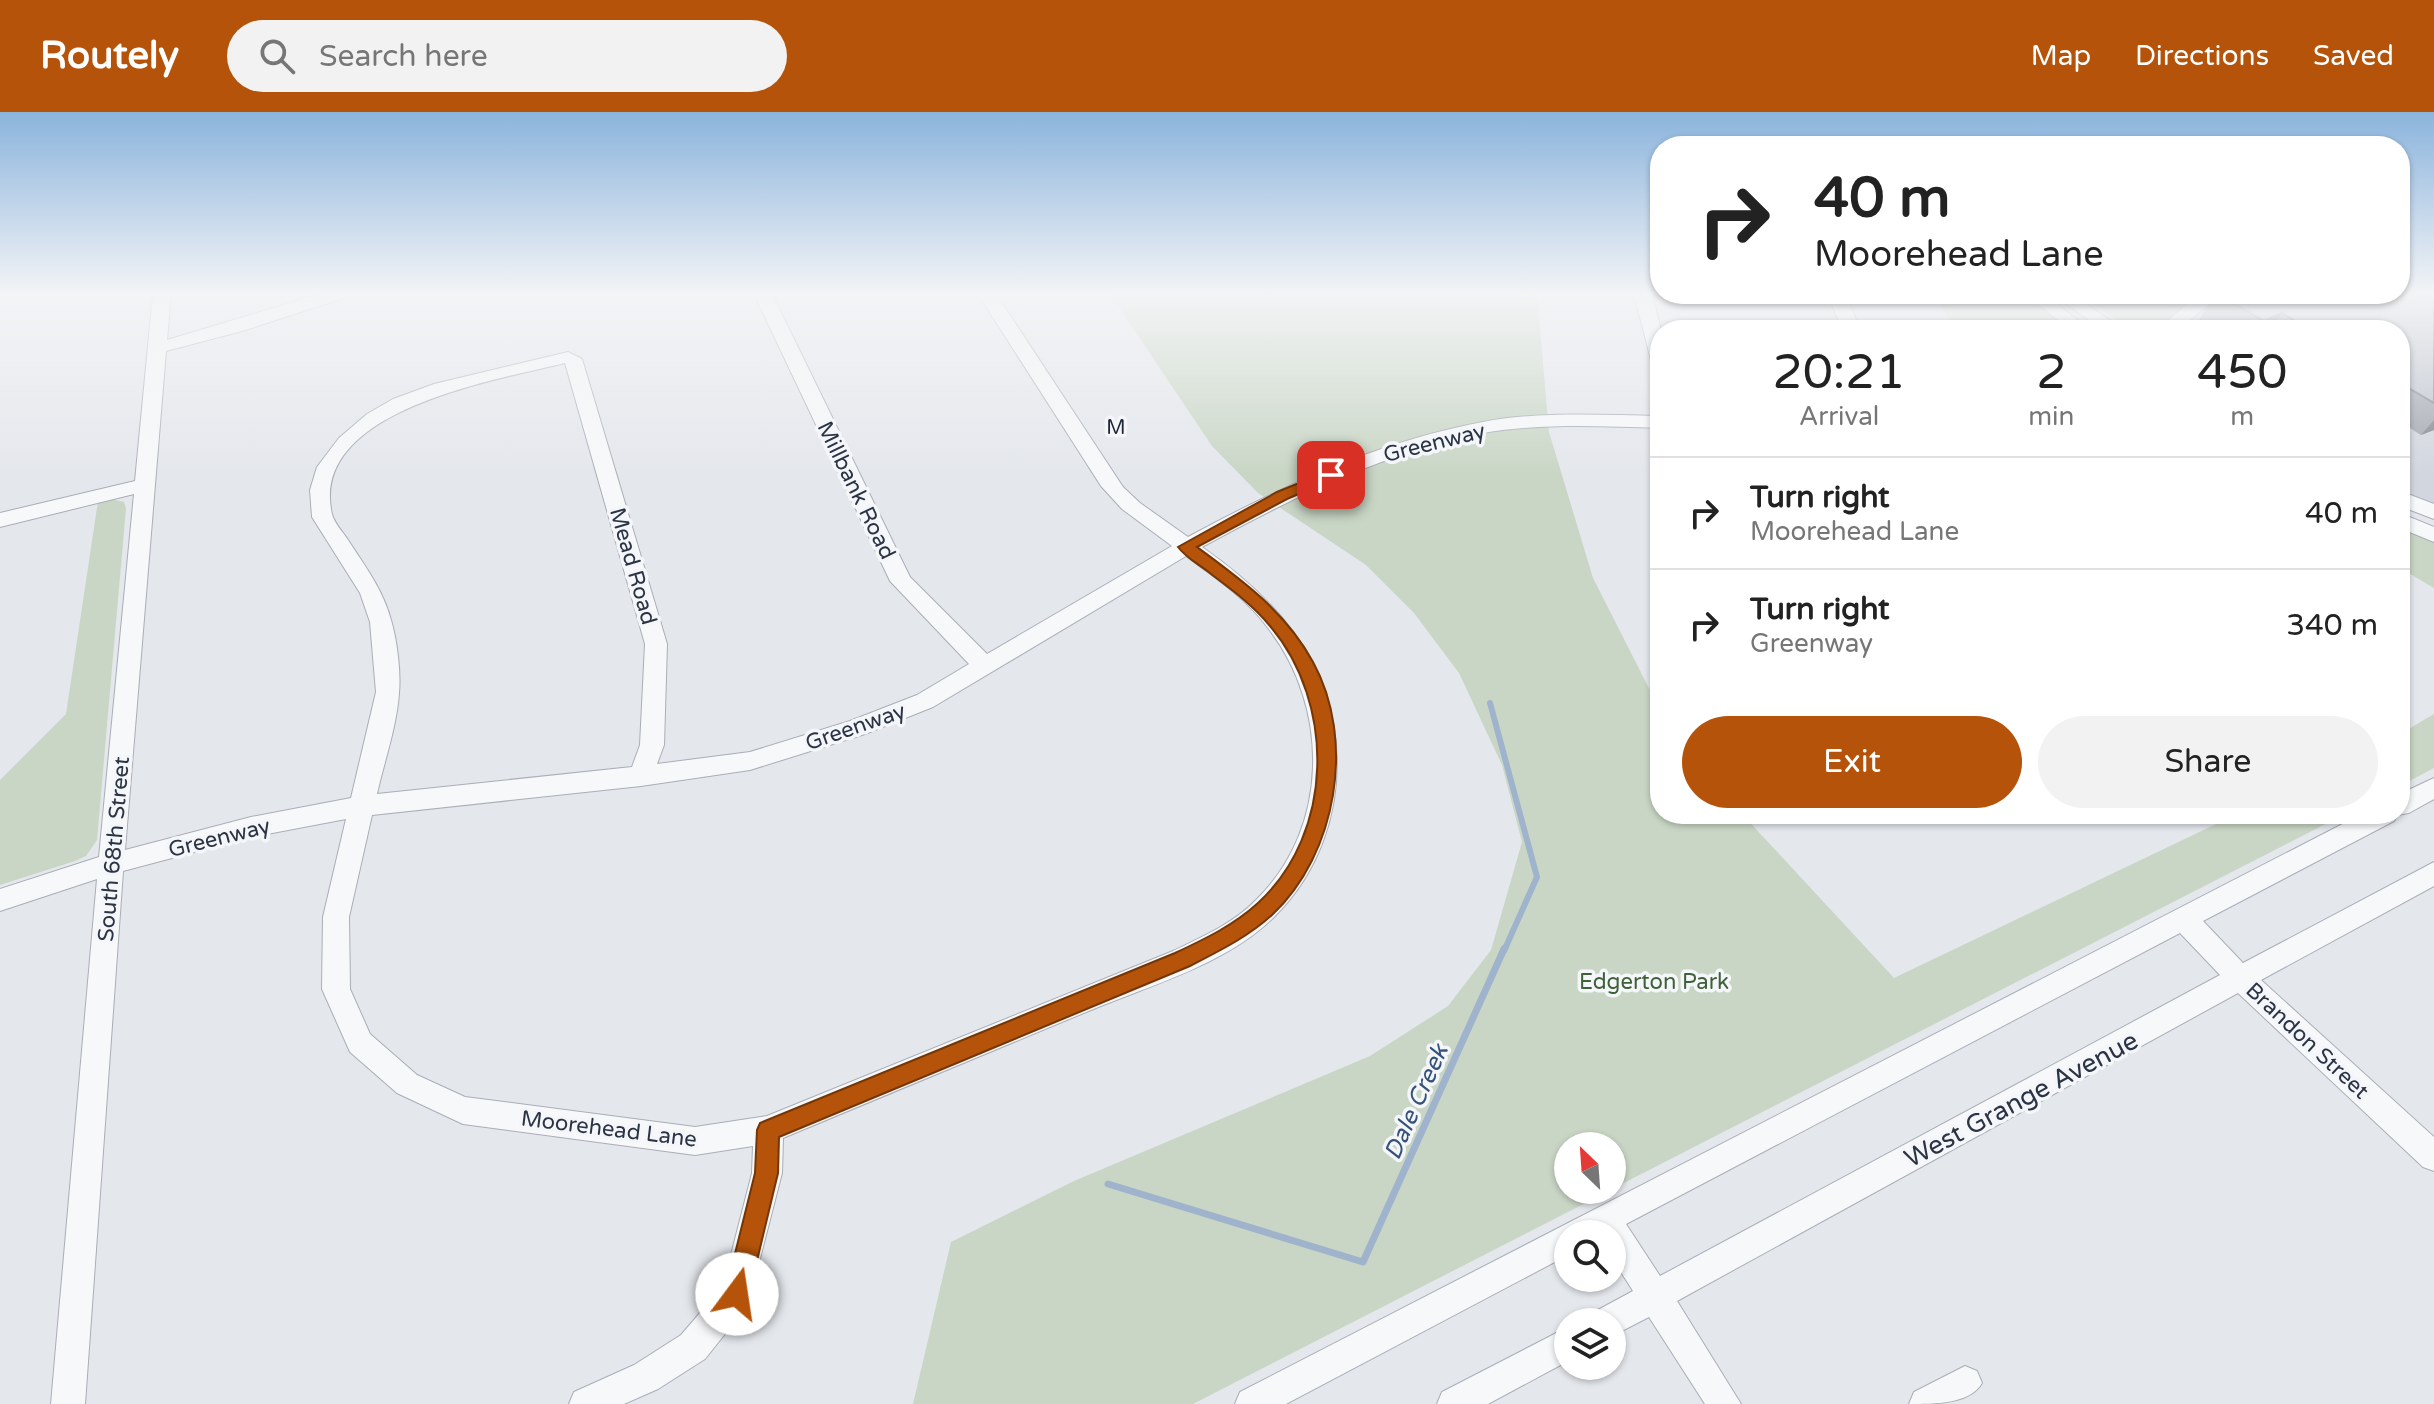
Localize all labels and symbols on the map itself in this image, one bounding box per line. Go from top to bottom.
district label: M [1106,416,1128,440]
street label: Millbank Road [812,417,901,564]
street label: Greenway [1381,418,1488,468]
pin [1297,441,1365,509]
street label: Mead Road [604,505,662,628]
street label: Greenway [802,698,909,756]
street label: South 68th Street [93,755,135,943]
street label: Greenway [166,813,273,863]
park label: Edgerton Park [1579,969,1729,995]
street label: Brandon Street [2240,977,2374,1104]
street label: West Grange Avenue [1899,1025,2143,1174]
water label: Dale Creek [1378,1039,1455,1164]
street label: Moorehead Lane [519,1105,698,1153]
north arrow [1554,1132,1626,1204]
position arrow [695,1252,779,1336]

